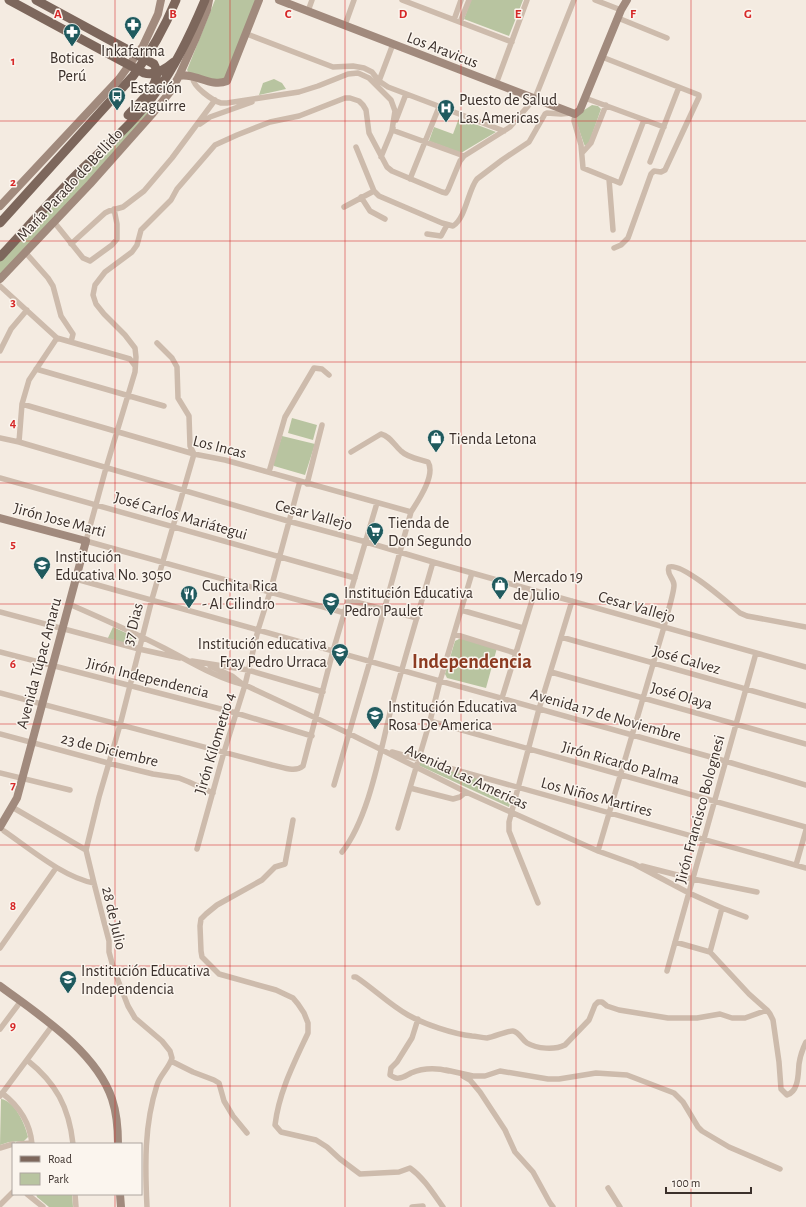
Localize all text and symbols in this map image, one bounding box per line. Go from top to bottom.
text: A [54,8,62,21]
text: B [169,8,177,21]
text: C [285,8,292,21]
text: D [399,8,408,21]
text: E [515,8,522,21]
text: F [630,8,637,21]
text: G [744,8,752,21]
pharmacy icon: Inkafarma [123,15,143,40]
pharmacy icon: Boticas Perú [62,22,82,47]
street label: Los Aravicus [405,29,481,71]
place label: Inkafarma [101,43,165,59]
place label: Boticas Perú [50,50,94,84]
text: 1 [11,55,15,68]
place label: Estación Izaguirre [130,80,186,114]
bus stop icon: Estación Izaguirre [107,86,127,111]
place label: Puesto de Salud Las Americas [459,92,557,126]
hospital icon: Puesto de Salud Las Americas [436,98,456,123]
street label: María Parado de Bellido [14,125,126,244]
text: 2 [10,176,16,189]
text: 3 [10,296,16,309]
text: 4 [10,417,17,430]
shop icon: Tienda Letona [426,428,446,453]
place label: Tienda Letona [449,431,537,447]
street label: Los Incas [191,433,248,461]
street label: José Carlos Mariátegui [112,489,249,543]
street label: Cesar Vallejo [273,497,354,534]
street label: Jirón Jose Marti [12,500,108,540]
place label: Tienda de Don Segundo [388,515,472,549]
supermarket icon: Tienda de Don Segundo [365,521,385,546]
text: 5 [10,538,16,551]
place label: Institución Educativa No. 3050 [55,549,172,583]
school or university icon: Institución Educativa No. 3050 [32,555,52,580]
place label: Mercado 19 de Julio [513,569,583,603]
shop icon: Mercado 19 de Julio [490,575,510,600]
place label: Cuchita Rica - Al Cilindro [202,578,278,612]
restaurant icon: Cuchita Rica - Al Cilindro [179,584,199,609]
place label: Institución Educativa Pedro Paulet [344,585,473,619]
street label: Cesar Vallejo [596,588,677,627]
school or university icon: Institución Educativa Pedro Paulet [321,591,341,616]
street label: Avenida Túpac Amaru [14,596,64,730]
street label: 37 Dias [120,601,146,647]
place label: Institución educativa Fray Pedro Urraca [198,636,327,671]
school or university icon: Institución educativa Fray Pedro Urraca [330,642,350,667]
street label: José Galvez [651,643,723,677]
district label: Independencia [412,652,532,672]
street label: Jirón Independencia [85,655,211,701]
text: 6 [10,658,16,671]
street label: José Olaya [649,679,715,713]
street label: Avenida 17 de Noviembre [528,686,683,744]
street label: Jirón Kilometro 4 [192,690,238,796]
place label: Institución Educativa Rosa De America [388,699,517,733]
school or university icon: Institución Educativa Rosa De America [365,705,385,730]
street label: 23 de Diciembre [59,730,160,770]
street label: Jirón Francisco Bolognesi [672,733,728,885]
street label: Jirón Ricardo Palma [560,738,682,787]
street label: Avenida Las Americas [403,741,531,812]
street label: Los Niños Martires [539,774,654,820]
text: 7 [10,779,16,792]
street label: 28 de Julio [99,885,129,952]
text: 8 [10,900,16,913]
place label: Institución Educativa Independencia [81,963,210,997]
school or university icon: Institución Educativa Independencia [58,969,78,994]
text: 9 [10,1020,16,1033]
legend [12,1143,142,1195]
text: Road [48,1153,72,1165]
scale bar [666,1169,751,1195]
text: Park [48,1173,69,1185]
text: 100 m [672,1177,700,1189]

